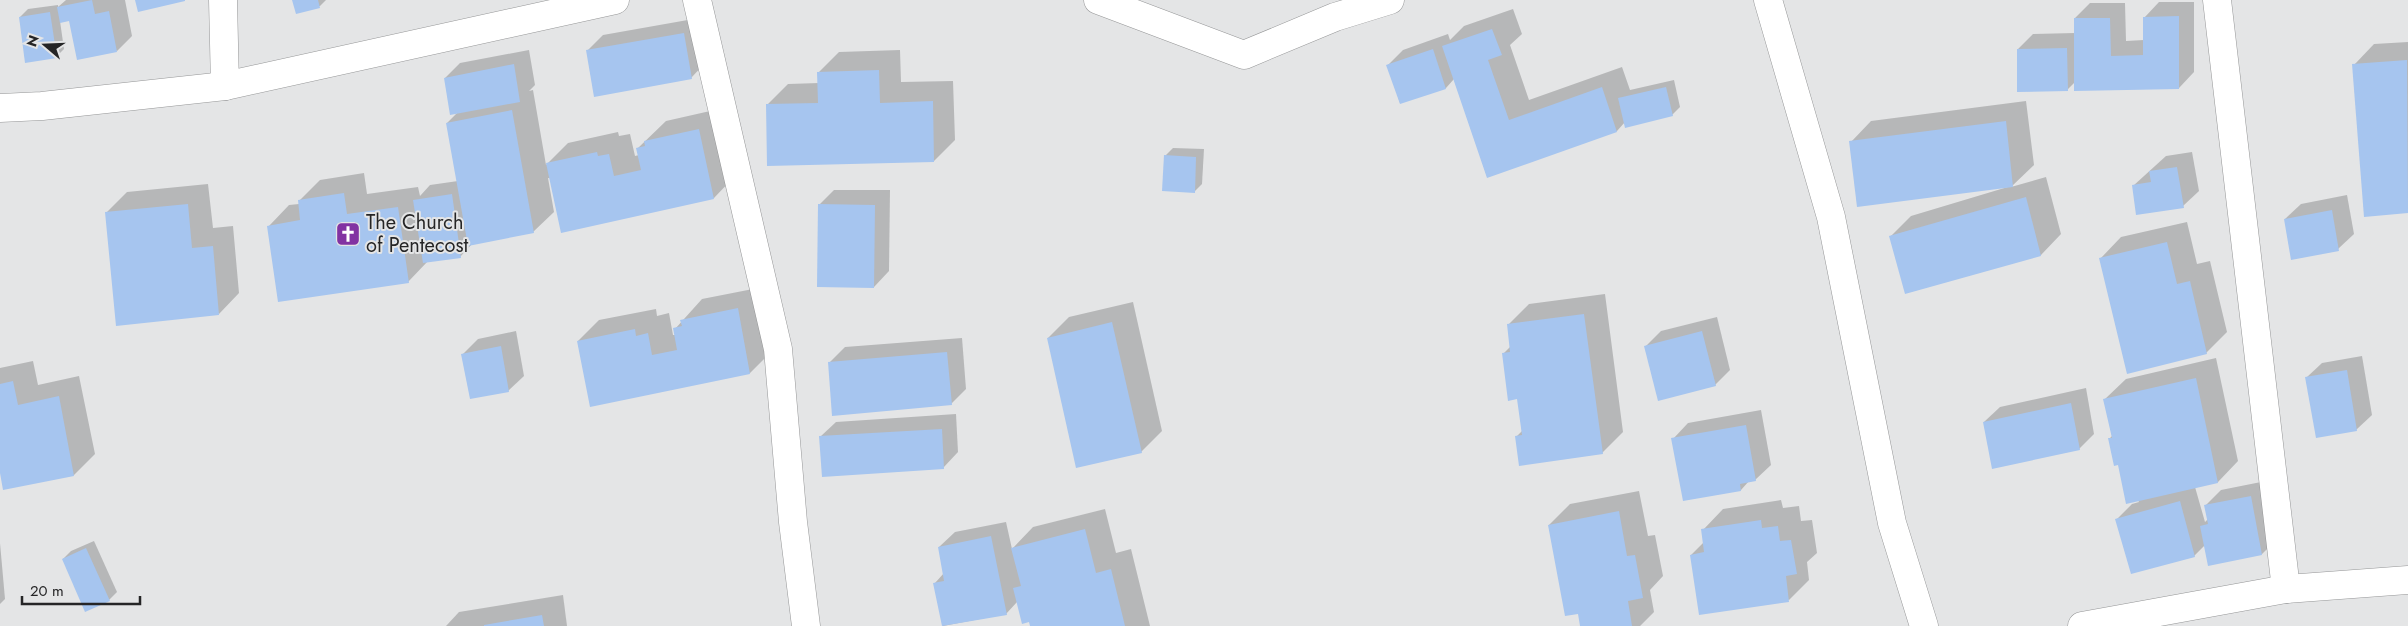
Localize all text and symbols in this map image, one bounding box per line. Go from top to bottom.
north arrow [20,20,70,70]
text: N [21,32,44,49]
place label: The Church of Pentecost [366,208,468,260]
church icon: The Church of Pentecost [335,221,361,247]
scale bar [22,574,140,606]
text: 20 m [30,580,64,602]

